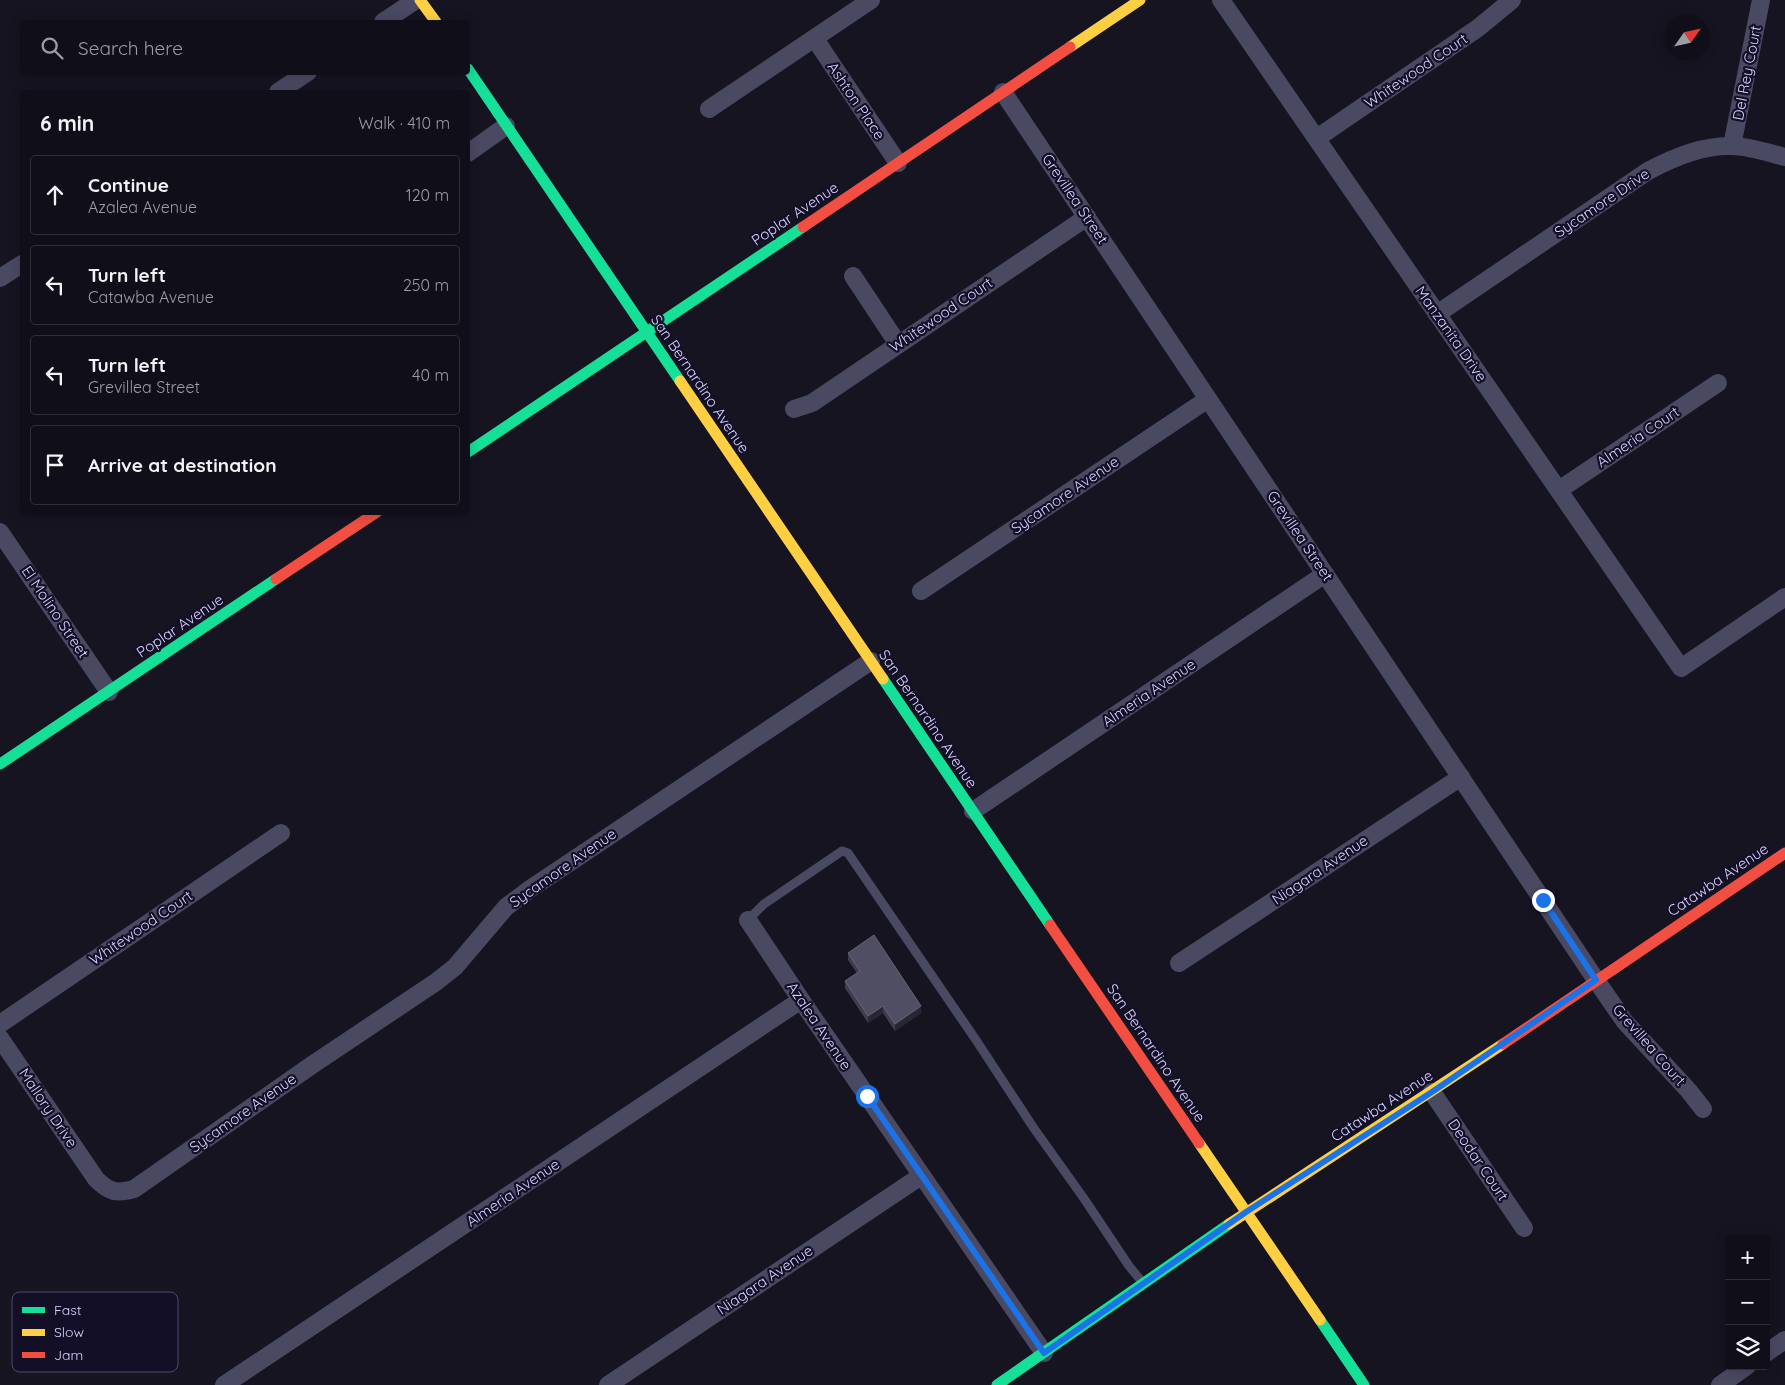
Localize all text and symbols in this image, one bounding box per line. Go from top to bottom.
north arrow [1665,15,1710,60]
search box [20,20,470,75]
street label: Del Rey Court [1728,24,1765,122]
street label: Whitewood Court [1360,29,1471,112]
icon: search [38,34,66,62]
text: Search here [78,36,183,60]
street label: Ashton Place [823,58,889,143]
text: 6 min [40,110,94,136]
text: Walk · 410 m [358,113,450,133]
street label: Grevillea Street [1038,150,1113,248]
street label: Sycamore Drive [1551,164,1653,241]
text: Continue [88,173,169,197]
street label: Poplar Avenue [748,178,842,250]
icon: ahead [41,181,69,209]
text: 120 m [406,185,449,205]
text: Azalea Avenue [88,197,197,217]
text: Turn left [88,263,166,287]
icon: left [41,271,69,299]
street label: Whitewood Court [885,273,996,356]
text: 250 m [403,275,449,295]
street label: Manzanita Drive [1411,282,1492,385]
text: Catawba Avenue [88,287,214,307]
street label: San Bernardino Avenue [647,311,754,457]
text: Turn left [88,353,166,377]
icon: left [41,361,69,389]
text: 40 m [412,365,449,385]
text: Grevillea Street [88,377,200,397]
street label: Almeria Court [1593,402,1683,471]
icon: arrive [41,451,69,479]
street label: Sycamore Avenue [1007,452,1122,538]
text: Arrive at destination [88,453,277,477]
street label: Grevillea Street [1263,487,1338,585]
street label: El Molino Street [18,562,93,661]
street label: Poplar Avenue [133,590,227,662]
street label: San Bernardino Avenue [875,646,982,792]
street label: Almeria Avenue [1098,654,1199,731]
street label: Sycamore Avenue [506,824,620,911]
street label: Niagara Avenue [1268,830,1371,909]
street label: Catawba Avenue [1664,839,1772,920]
street label: Whitewood Court [85,886,196,969]
route end [1532,889,1555,912]
street label: Azalea Avenue [783,978,856,1073]
street label: San Bernardino Avenue [1103,980,1210,1126]
street label: Grevillea Court [1609,1000,1690,1089]
street label: Mallory Drive [15,1064,82,1151]
street label: Catawba Avenue [1327,1066,1436,1146]
street label: Sycamore Avenue [186,1069,300,1156]
route start [856,1085,879,1108]
street label: Deodar Court [1444,1115,1513,1204]
street label: Almeria Avenue [462,1154,563,1231]
map controls [1725,1235,1770,1370]
button: + [1725,1235,1770,1280]
street label: Niagara Avenue [713,1240,816,1319]
button: − [1725,1280,1770,1325]
legend [12,1292,178,1372]
text: Fast [54,1301,82,1319]
text: Slow [54,1323,84,1341]
button: layers [1725,1325,1770,1370]
text: Jam [54,1346,83,1364]

